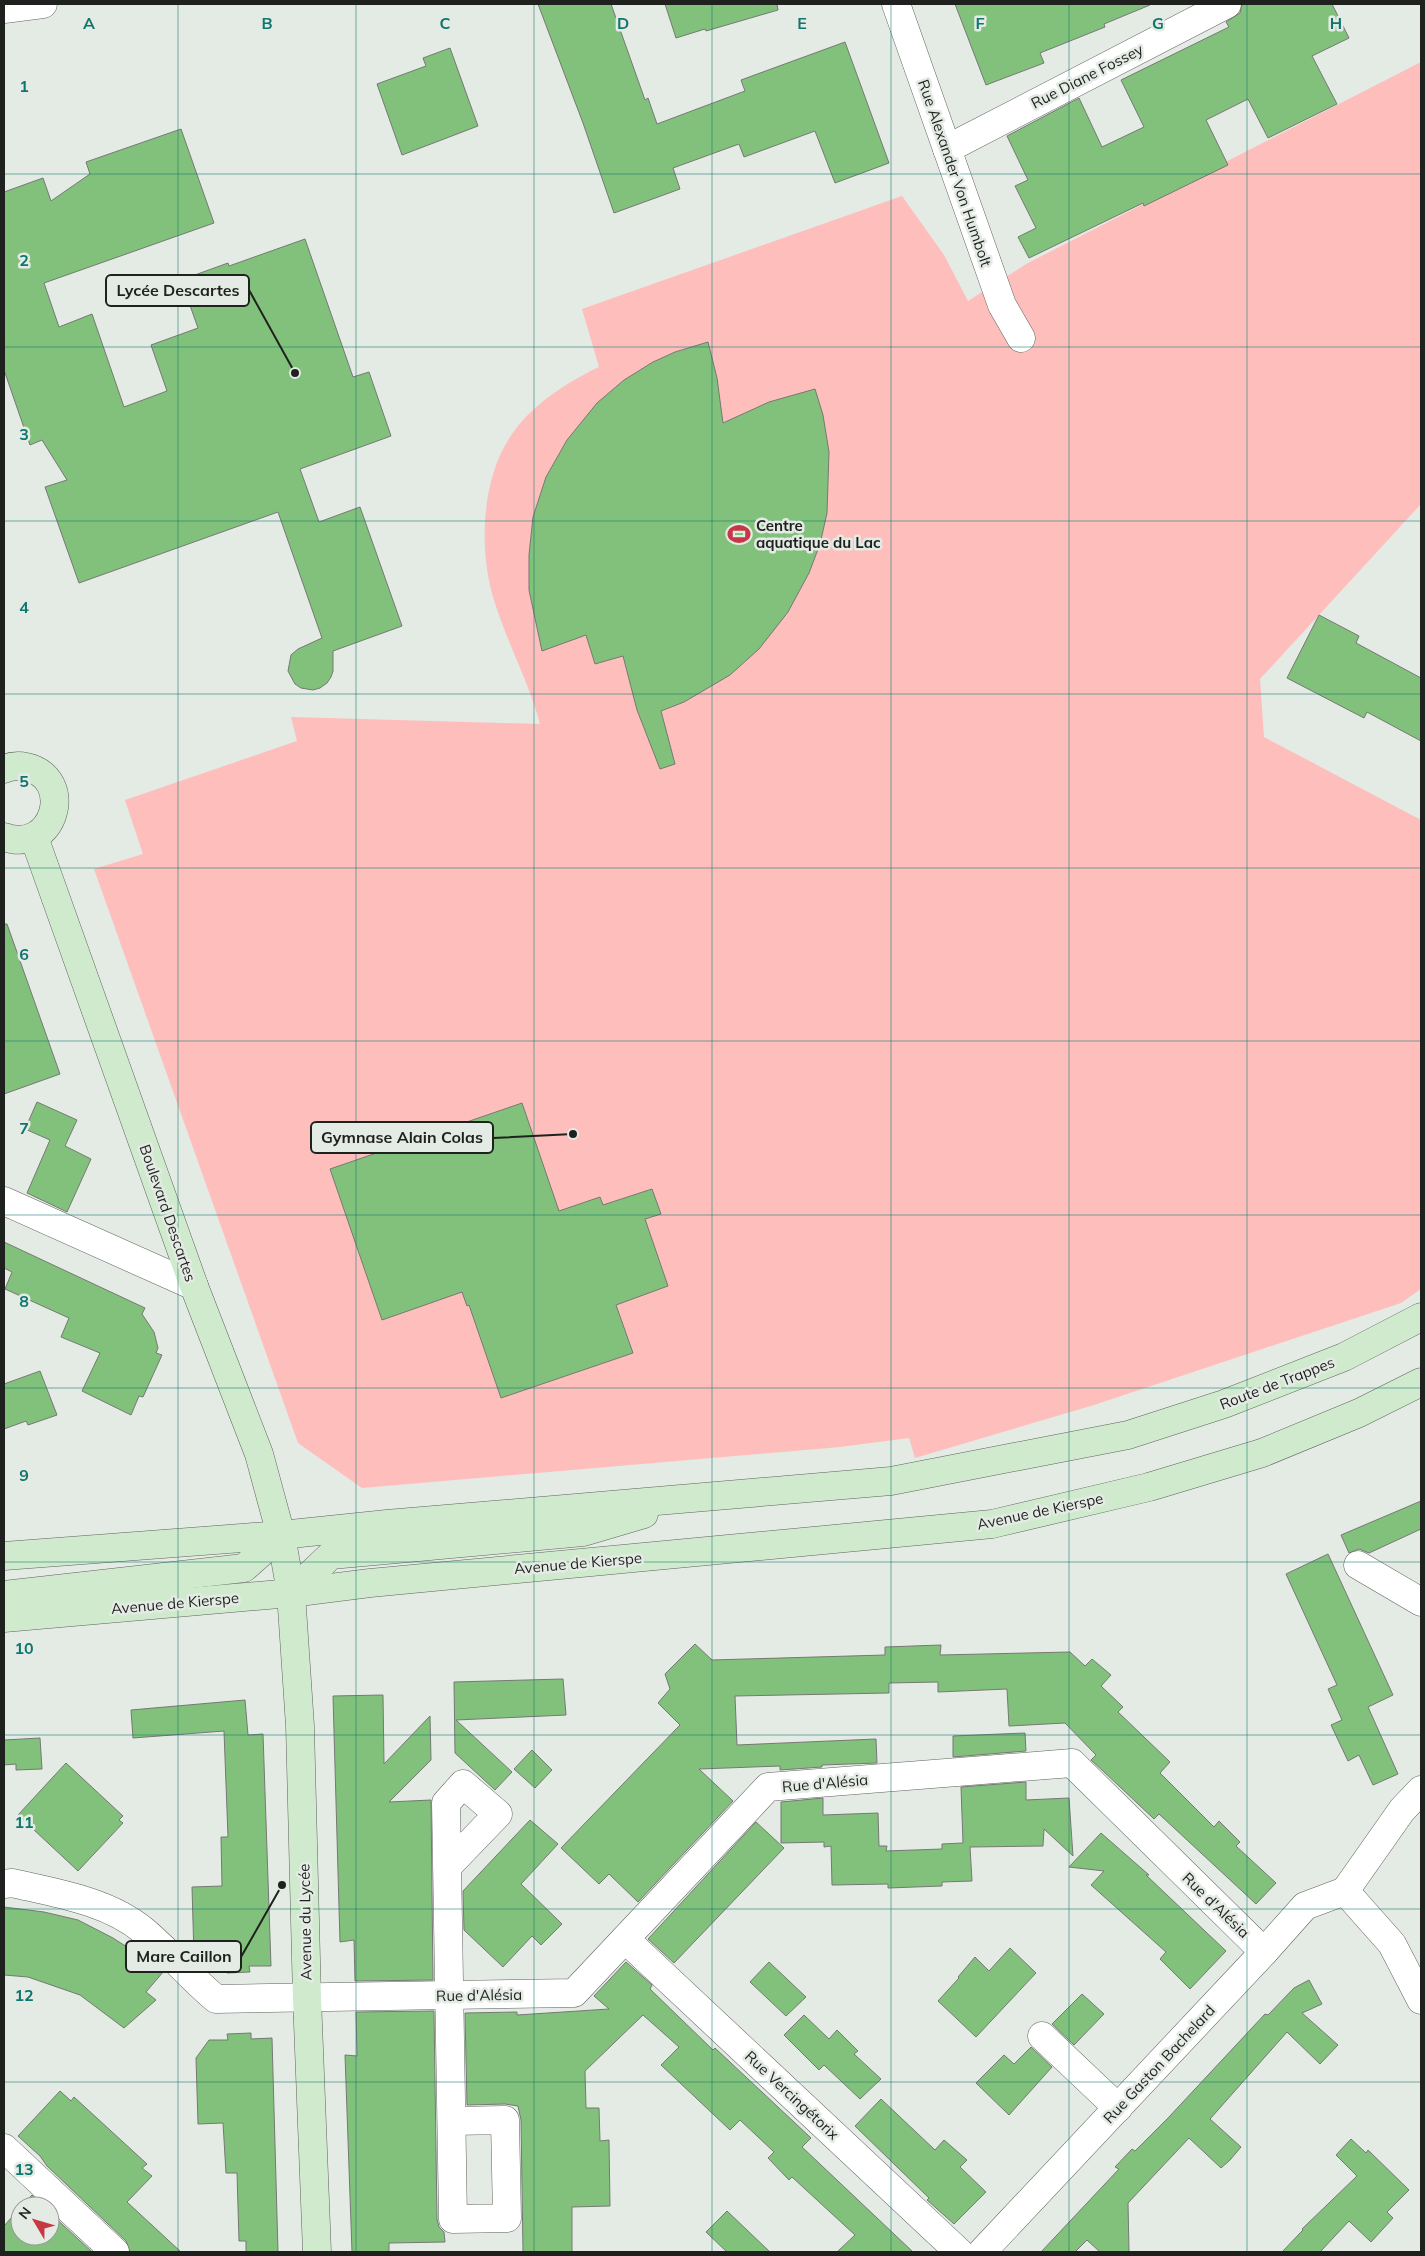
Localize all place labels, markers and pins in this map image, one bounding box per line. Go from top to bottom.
callout: Lycée Descartes [106,275,249,306]
place label: Centre aquatique du Lac [756,516,881,552]
sports icon: Centre aquatique du Lac [726,521,752,547]
callout: Gymnase Alain Colas [311,1122,493,1153]
callout: Mare Caillon [126,1941,241,1972]

